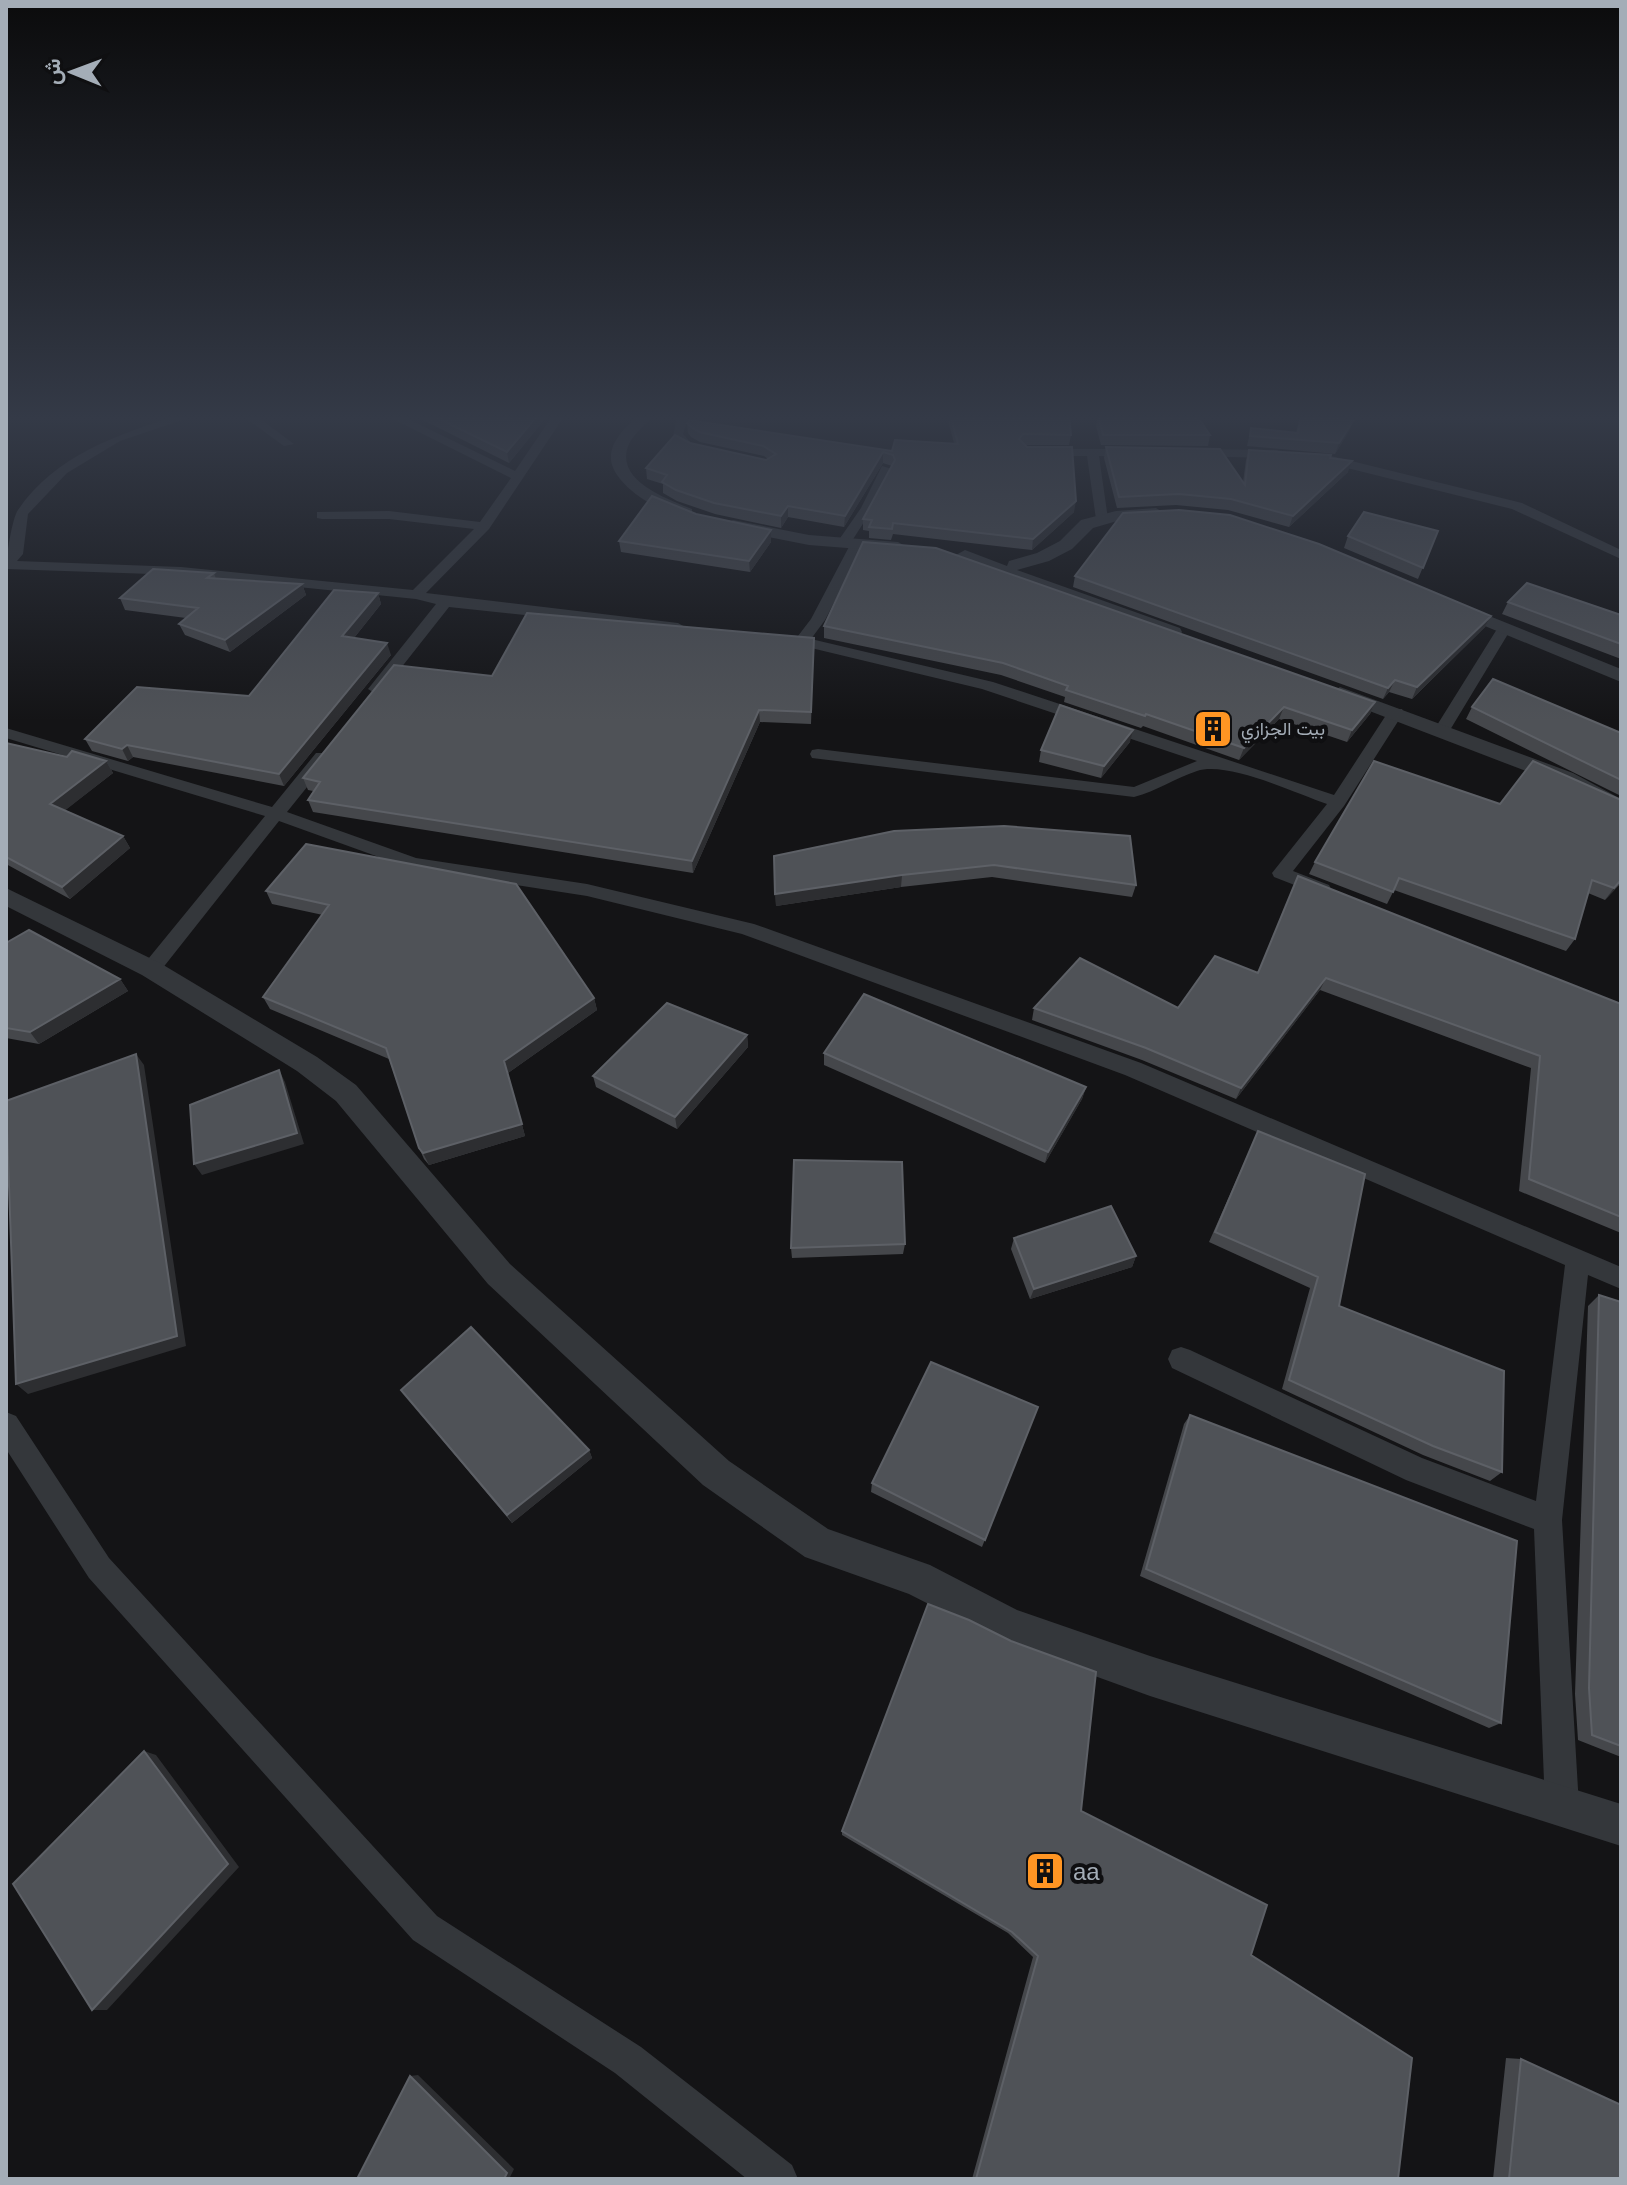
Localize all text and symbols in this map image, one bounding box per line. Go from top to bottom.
north arrow [32,32,112,112]
text: ش [40,58,66,85]
building icon: بيت الجزازي [1192,708,1234,750]
place label: بيت الجزازي [1241,719,1325,744]
building icon: aa [1024,1850,1066,1892]
place label: aa [1073,1858,1100,1885]

